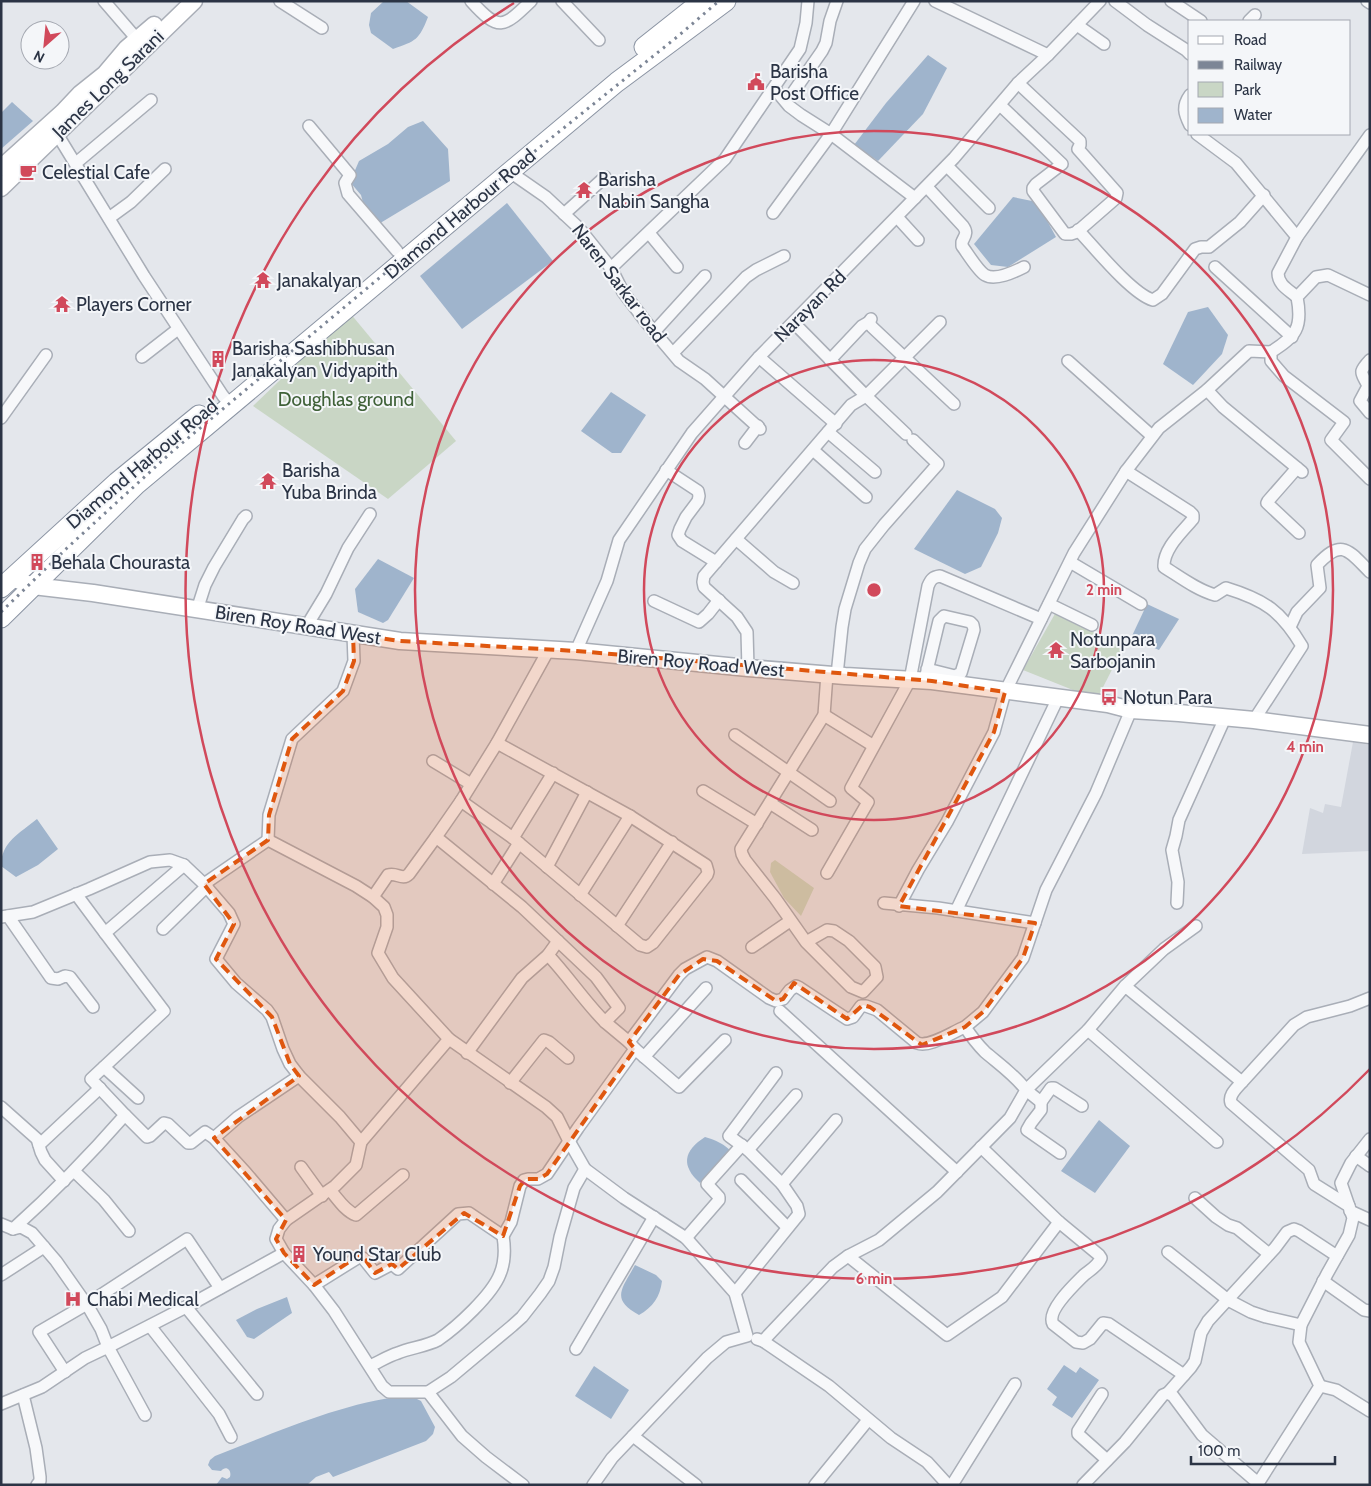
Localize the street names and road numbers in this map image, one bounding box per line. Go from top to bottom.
street label: James Long Sarani [47,25,169,144]
street label: Diamond Harbour Road [380,144,540,284]
street label: Naren Sarkar road [567,219,671,347]
street label: Narayan Rd [769,265,851,347]
street label: Diamond Harbour Road [62,394,222,534]
street label: Biren Roy Road West [213,601,383,650]
street label: Biren Roy Road West [617,644,786,682]

